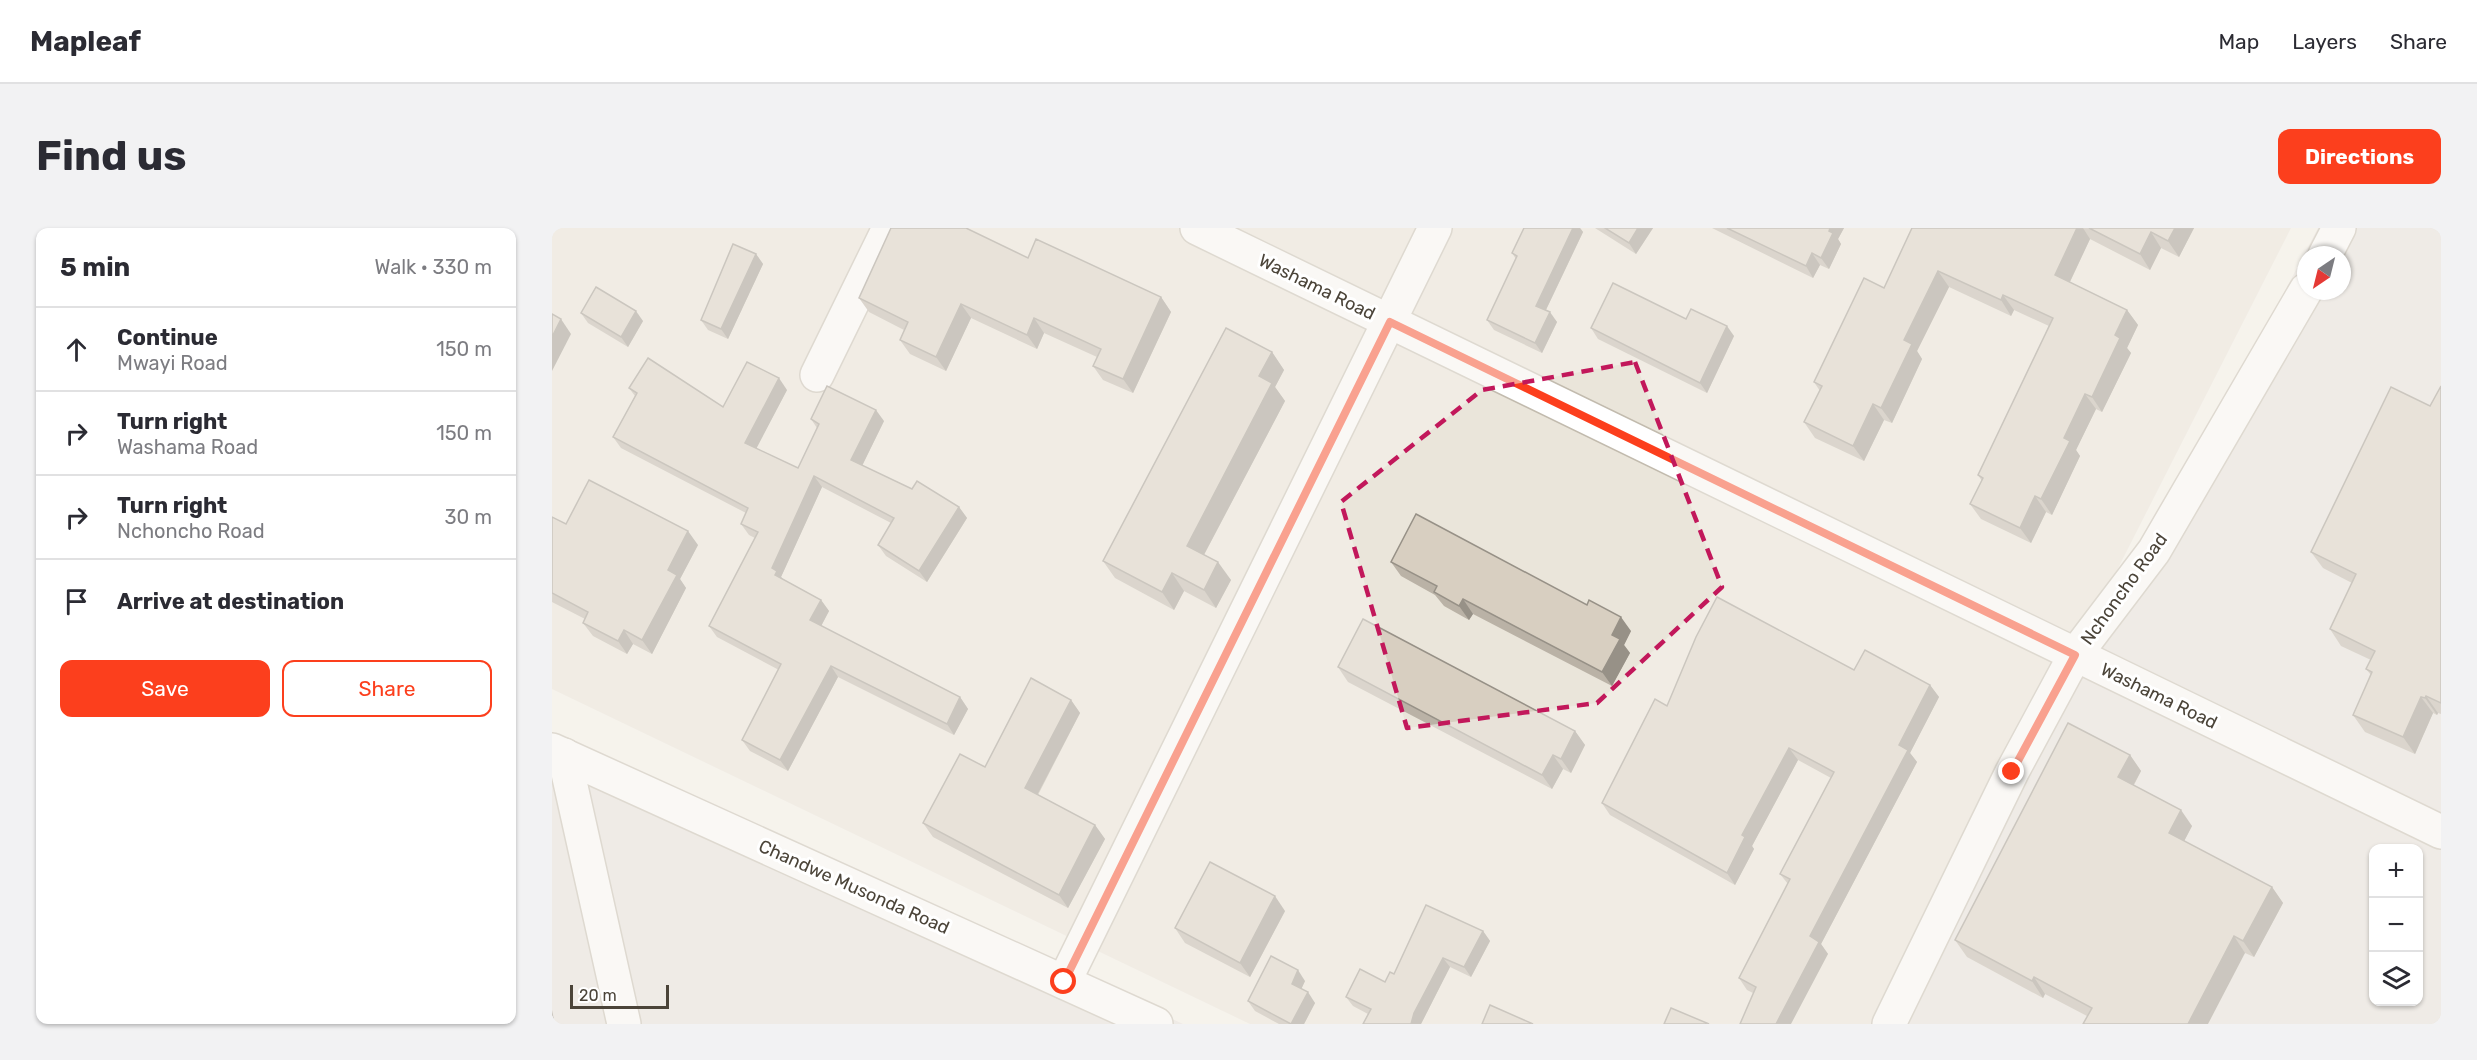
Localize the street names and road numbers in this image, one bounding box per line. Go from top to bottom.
street label: Washama Road [1255,249,1379,325]
street label: Nchoncho Road [2076,529,2172,649]
street label: Washama Road [2097,658,2221,734]
street label: Chandwe Musonda Road [755,835,953,939]

